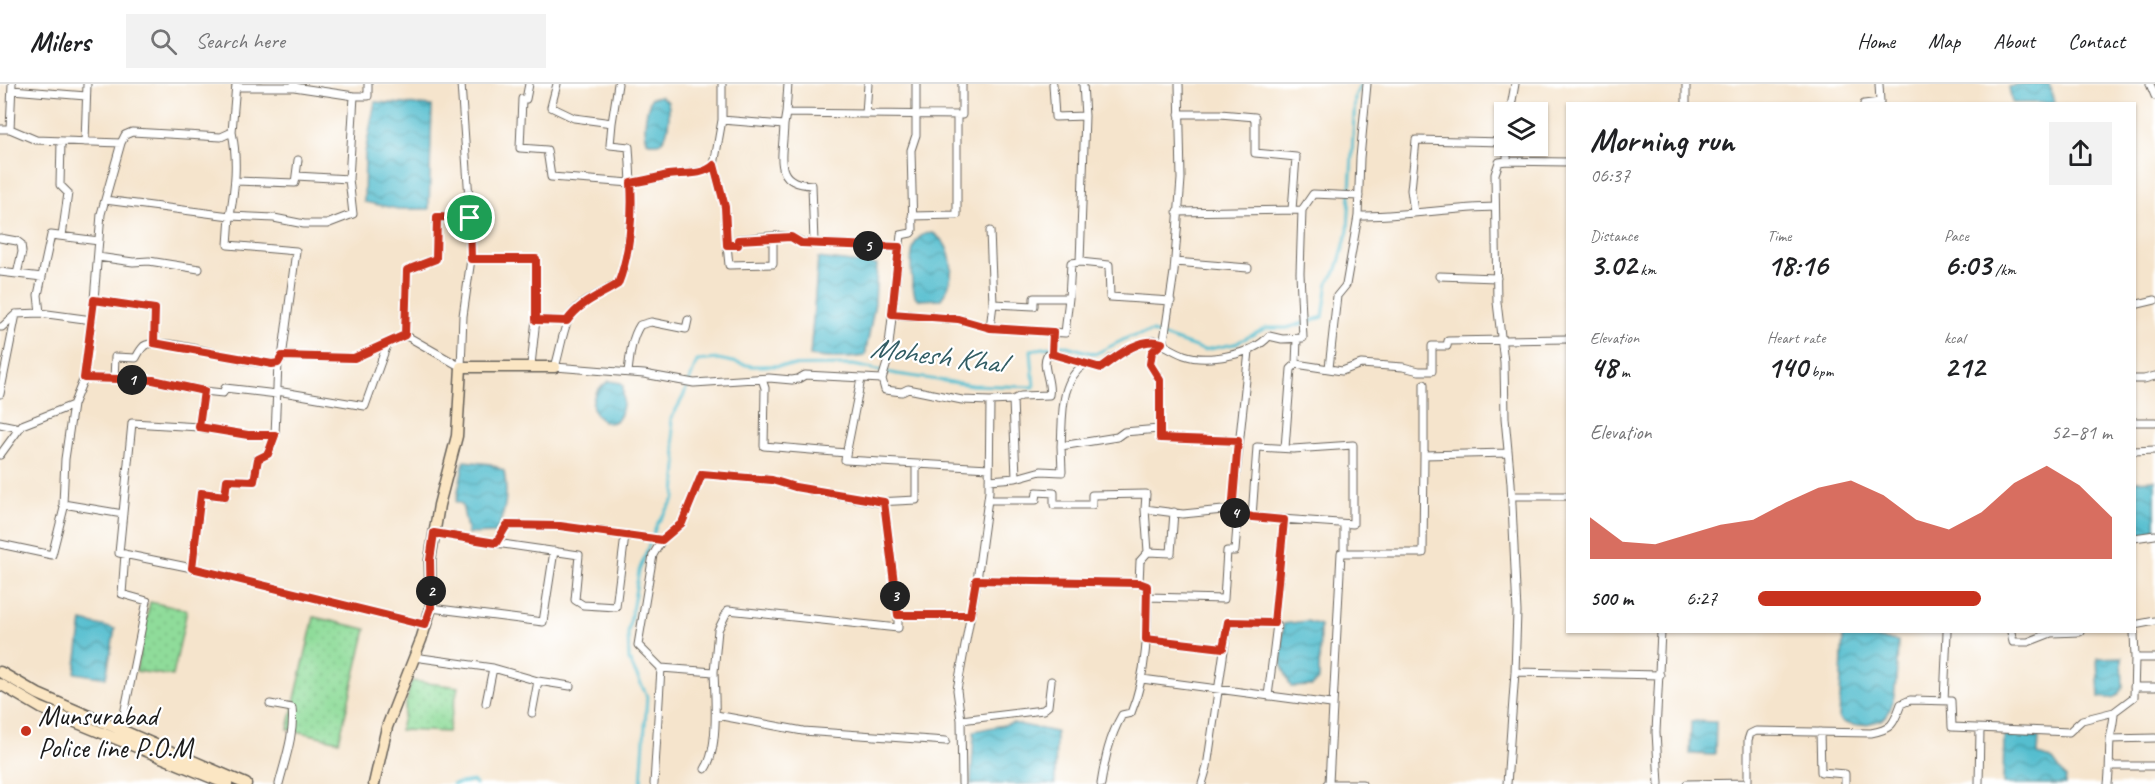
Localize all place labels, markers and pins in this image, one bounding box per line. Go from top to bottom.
pin [444,192,495,243]
pin: 5 [853,231,883,261]
pin: 1 [117,365,147,395]
pin: 4 [1220,498,1250,528]
pin: 2 [416,576,446,606]
pin: 3 [880,581,910,611]
place label: Munsurabad Police line P.O.M [38,698,195,765]
marker: Munsurabad Police line P.O.M [19,724,33,738]

